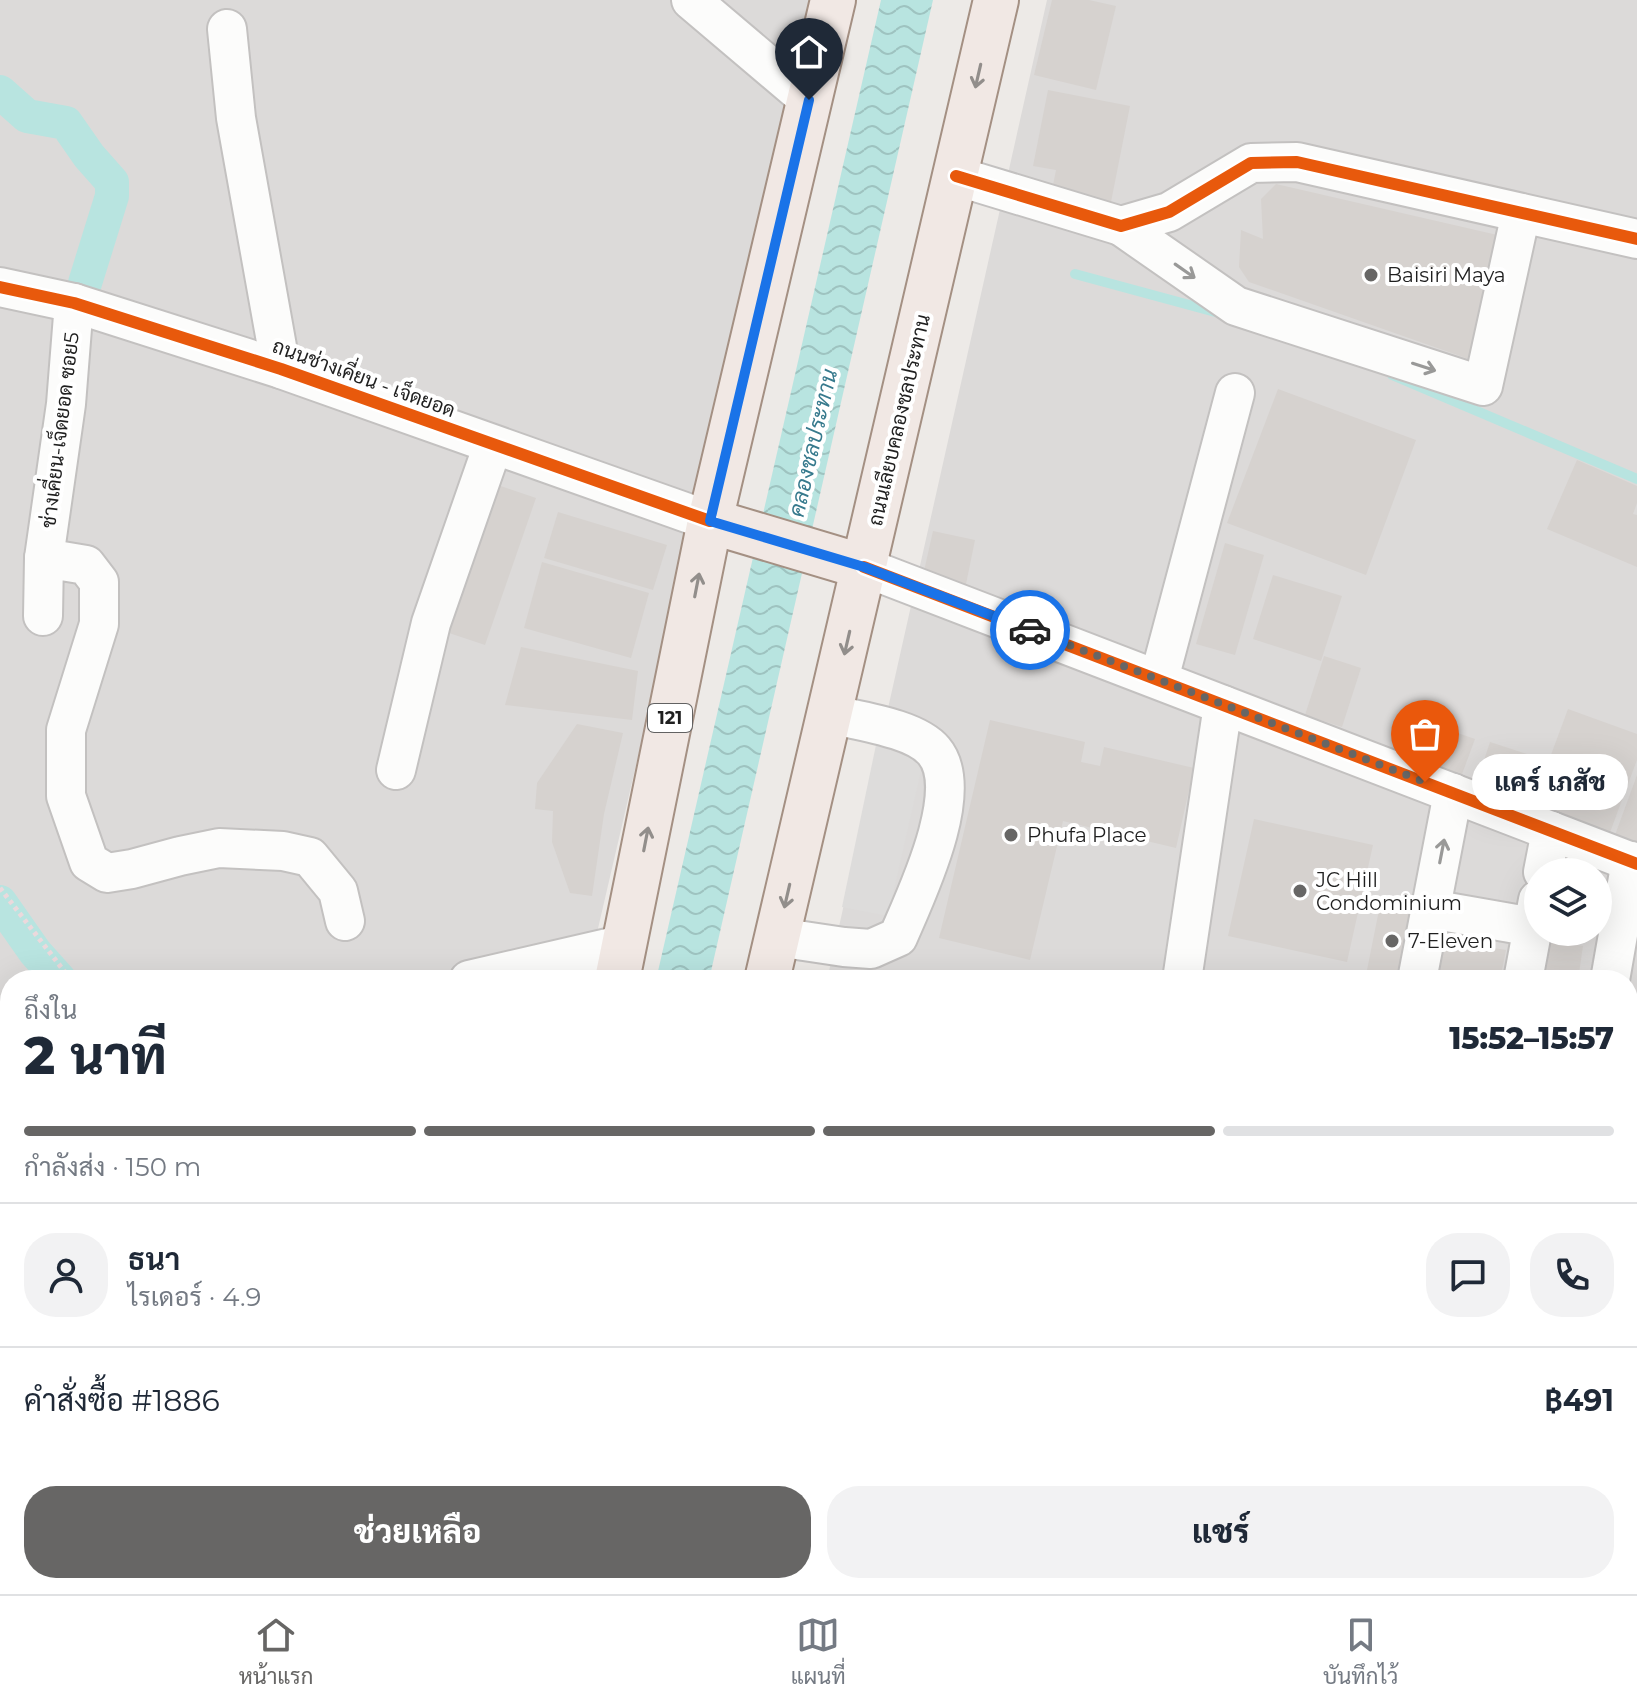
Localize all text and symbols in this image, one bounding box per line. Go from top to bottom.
pin [775,18,843,100]
icon: home [787,30,831,74]
one-way arrow [970,63,985,88]
one-way arrow [1174,263,1196,279]
place label: Baisiri Maya [1387,263,1506,287]
marker: Baisiri Maya [1362,266,1380,284]
street label: ถนนเลียบคลองชลประทาน [862,312,935,528]
street label: ถนนช่างเคี่ยน - เจ็ดยอด [269,329,460,422]
street label: ช่างเคี่ยน-เจ็ดยอด ซอย5 [31,330,84,529]
one-way arrow [1411,360,1437,375]
water label: คลองชลประทาน [783,366,843,520]
one-way arrow [691,572,706,598]
courier [990,590,1070,670]
icon: car [1008,608,1052,652]
one-way arrow [838,629,853,655]
pin [1391,700,1459,782]
road number: 121 [648,704,692,732]
icon: bag [1403,712,1447,756]
callout: แคร์ เภสัช [1473,754,1629,810]
text: แคร์ เภสัช [1494,766,1606,798]
place label: Phufa Place [1027,823,1147,847]
marker: Phufa Place [1002,826,1020,844]
one-way arrow [639,827,654,853]
one-way arrow [1435,839,1450,865]
map controls [1524,858,1612,946]
button: layers [1524,858,1612,946]
place label: JC Hill Condominium [1315,868,1462,915]
one-way arrow [779,882,794,908]
marker: JC Hill Condominium [1291,882,1309,900]
place label: 7-Eleven [1408,929,1493,953]
marker: 7-Eleven [1383,932,1401,950]
text: ถึงใน [24,994,77,1026]
text: 15:52–15:57 [1449,1020,1614,1057]
text: 2 นาที [24,1024,167,1087]
text: กำลังส่ง · 150 m [24,1151,201,1183]
button: person [24,1233,108,1317]
button: chat [1426,1233,1510,1317]
button: phone [1530,1233,1614,1317]
text: ธนา [128,1241,180,1278]
text: ไรเดอร์ · 4.9 [128,1281,261,1313]
text: คำสั่งซื้อ #1886 [24,1382,220,1419]
text: ฿491 [1545,1382,1614,1419]
button: ช่วยเหลือ [24,1486,811,1578]
button: แชร์ [827,1486,1614,1578]
tab: หน้าแรก [239,1613,313,1690]
tab: แผนที่ [791,1613,846,1690]
tab: บันทึกไว้ [1323,1613,1398,1690]

